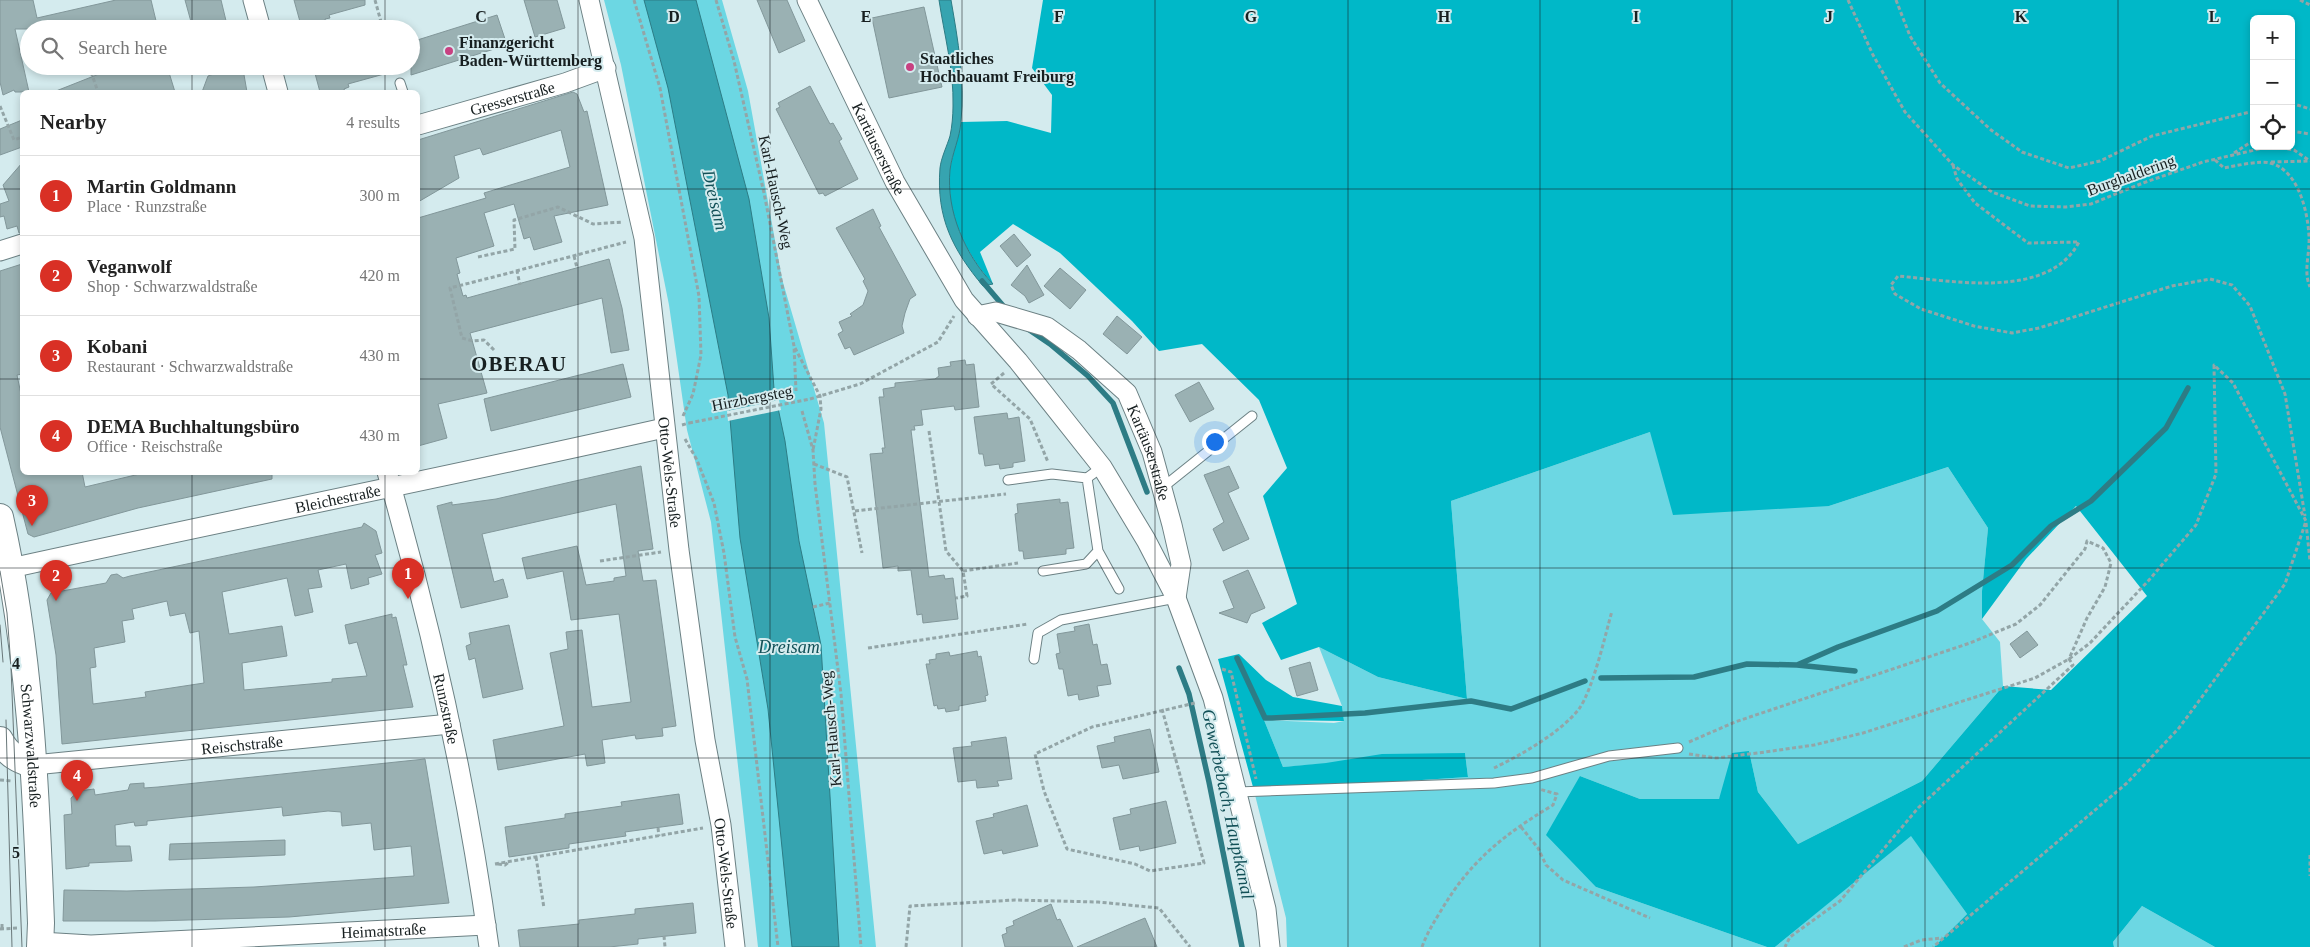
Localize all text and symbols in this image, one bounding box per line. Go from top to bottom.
text: C [475,8,487,25]
text: D [668,8,680,25]
text: E [861,8,871,25]
text: F [1054,8,1064,25]
text: G [1245,8,1258,25]
text: H [1438,8,1451,25]
text: I [1633,8,1639,25]
text: J [1825,8,1833,25]
text: K [2015,8,2028,25]
text: L [2209,8,2219,25]
map controls [2250,15,2295,150]
button: + [2250,15,2295,60]
search box [20,20,420,75]
icon: search [38,34,66,62]
place label: Finanzgericht Baden-Württemberg [459,34,602,70]
text: Search here [78,37,167,58]
marker: Finanzgericht Baden-Württemberg [443,45,455,57]
place label: Staatliches Hochbauamt Freiburg [920,50,1074,86]
button: − [2250,60,2295,105]
marker: Staatliches Hochbauamt Freiburg [904,61,916,73]
street label: Gresserstraße [468,78,556,118]
street label: Kartäuserstraße [849,100,909,198]
button: locate [2250,105,2295,150]
text: Nearby [40,110,107,134]
text: 4 results [346,114,400,131]
street label: Karl-Hausch-Weg [755,134,796,251]
street label: Burghaldering [2085,151,2178,200]
water label: Dreisam [698,167,732,232]
text: Martin Goldmann [87,176,236,197]
text: 1 [52,187,60,204]
text: 300 m [360,187,400,204]
text: Place · Runzstraße [87,198,207,215]
text: Veganwolf [87,256,172,277]
text: 2 [52,267,60,284]
text: 420 m [360,267,400,284]
text: Shop · Schwarzwaldstraße [87,278,258,295]
text: Kobani [87,336,147,357]
text: 3 [52,347,60,364]
text: 430 m [360,347,400,364]
district label: OBERAU [471,352,567,376]
text: Restaurant · Schwarzwaldstraße [87,358,293,375]
street label: Hirzbergsteg [710,382,794,415]
street label: Kartäuserstraße [1124,402,1173,502]
text: DEMA Buchhaltungsbüro [87,416,299,437]
street label: Otto-Wels-Straße [656,416,685,529]
text: 4 [52,427,60,444]
text: 430 m [360,427,400,444]
your location [1202,429,1228,455]
text: Office · Reischstraße [87,438,223,455]
street label: Bleichestraße [293,481,382,516]
pin: 3 [16,485,48,526]
pin: 1 [392,558,424,599]
pin: 2 [40,560,72,601]
water label: Dreisam [757,637,820,657]
text: 4 [12,655,20,672]
street label: Karl-Hausch-Weg [817,670,846,788]
street label: Runzstraße [431,672,462,745]
street label: Schwarzwaldstraße [18,683,45,808]
water label: Gewerbebach, Hauptkanal [1198,707,1258,901]
street label: Reischstraße [200,732,284,757]
pin: 4 [61,760,93,801]
street label: Otto-Wels-Straße [711,816,741,930]
text: 5 [12,844,20,861]
street label: Heimatstraße [340,920,427,941]

